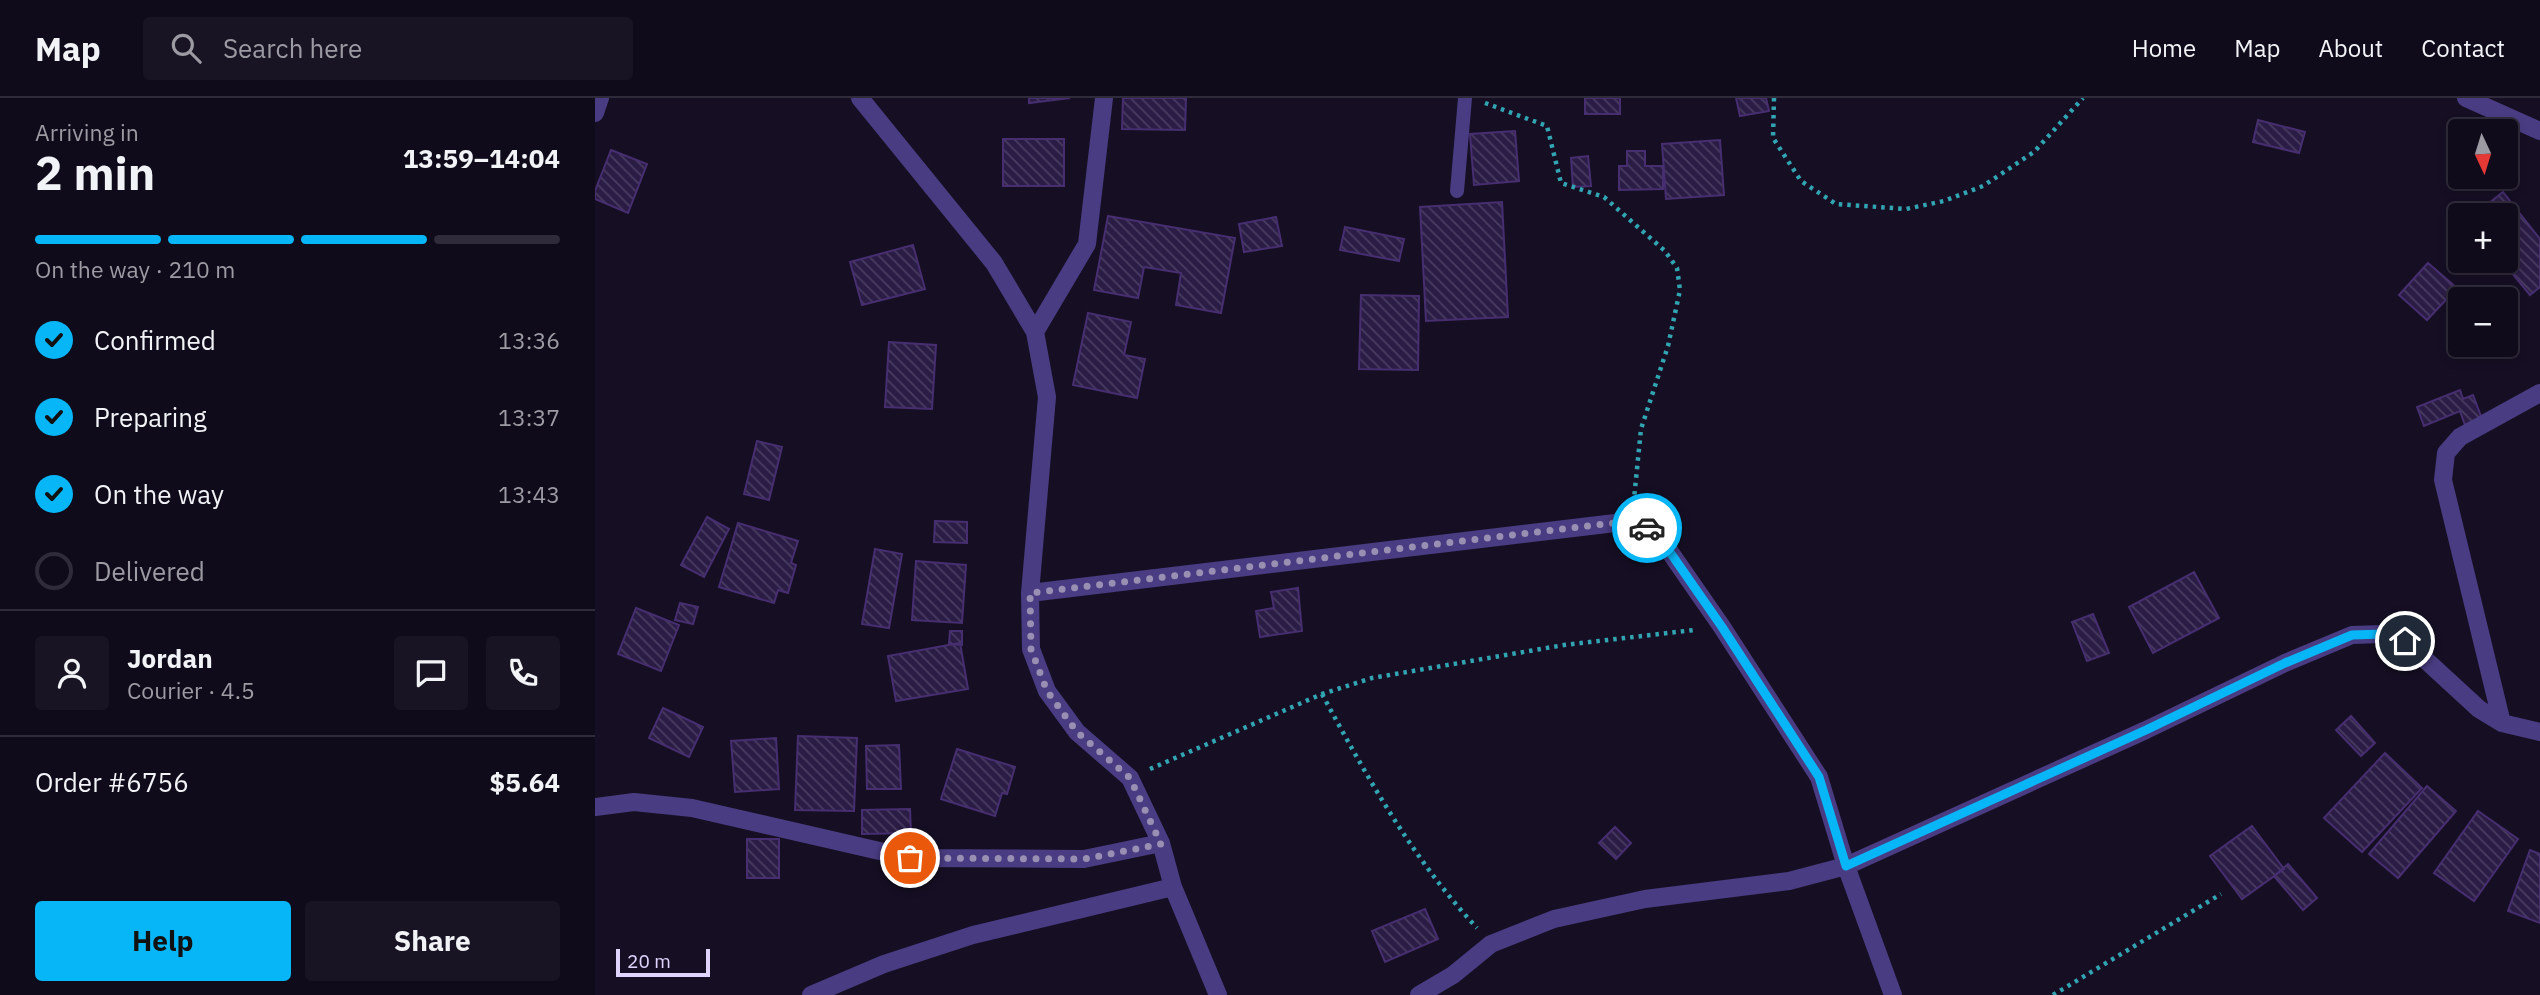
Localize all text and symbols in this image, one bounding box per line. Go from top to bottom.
search box [143,17,633,80]
text: Map [35,27,101,70]
icon: search [167,29,205,67]
text: Search here [223,31,362,65]
text: Home [2132,32,2196,64]
text: Map [2234,32,2280,64]
text: About [2318,32,2383,64]
text: Contact [2421,32,2505,64]
text: Arriving in [35,117,139,147]
north arrow [2448,119,2518,189]
map controls [2448,119,2518,357]
text: 13:59–14:04 [403,141,560,175]
text: 2 min [35,143,155,203]
button: + [2448,203,2518,273]
text: On the way · 210 m [35,254,235,284]
button: − [2448,287,2518,357]
icon: check [35,321,73,359]
text: Confirmed [94,323,216,357]
text: 13:36 [498,325,560,355]
icon: check [35,398,73,436]
text: Preparing [94,400,207,434]
text: 13:37 [498,402,560,432]
icon: check [35,475,73,513]
text: On the way [94,477,224,511]
text: 13:43 [498,479,560,509]
courier [1612,493,1682,563]
icon: car [1628,509,1666,547]
text: Delivered [94,554,205,588]
pin [2375,611,2435,671]
icon: home [2386,622,2424,660]
button: person [35,636,109,710]
button: chat [394,636,468,710]
button: phone [486,636,560,710]
text: Jordan [127,641,213,675]
text: Courier · 4.5 [127,675,255,705]
text: Order #6756 [35,765,189,799]
text: $5.64 [490,765,560,799]
pin [880,828,940,888]
icon: bag [891,839,929,877]
button: Help [35,901,291,981]
button: Share [305,901,560,981]
scale bar [616,946,711,978]
text: 20 m [627,949,671,973]

